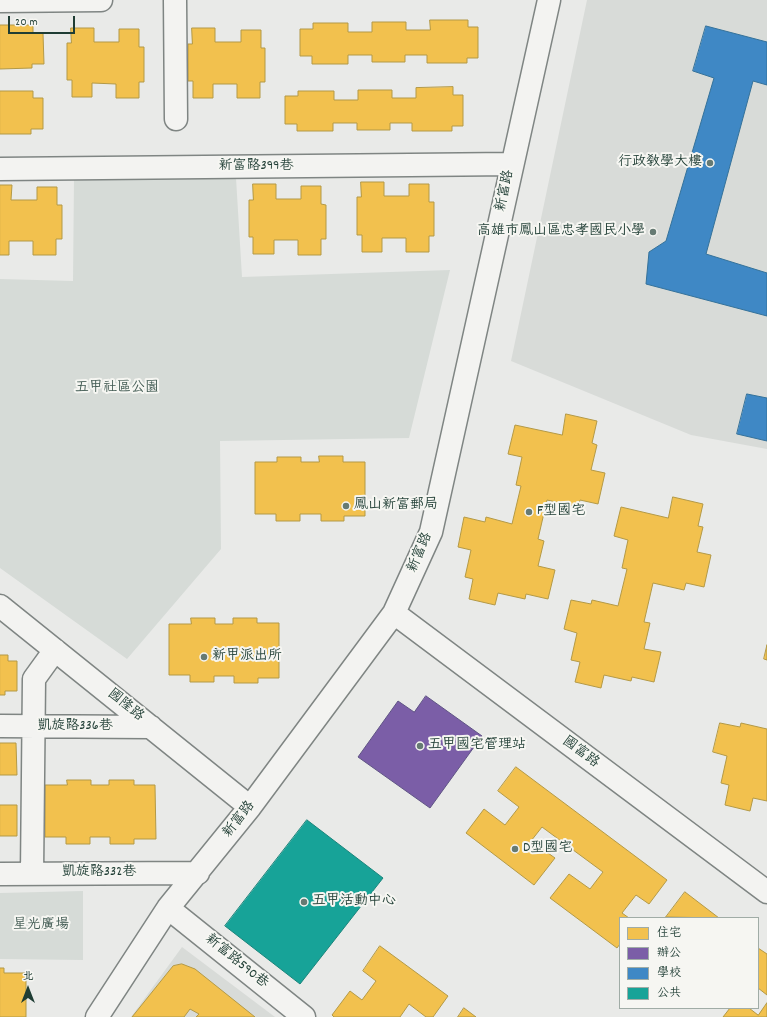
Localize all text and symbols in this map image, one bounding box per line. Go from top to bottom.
scale bar [10,8,77,34]
text: 20 m [15,14,38,31]
place label: 行政教學大樓 [618,155,702,171]
marker: 行政教學大樓 [705,158,715,168]
street label: 新富路399巷 [218,159,294,175]
street label: 新富路 [493,169,519,213]
place label: 高雄市鳳山區忠孝國民小學 [477,224,645,240]
marker: 高雄市鳳山區忠孝國民小學 [648,227,658,237]
park label: 五甲社區公園 [75,381,159,397]
place label: 鳳山新富郵局 [354,498,438,514]
marker: 鳳山新富郵局 [341,501,351,511]
place label: F型國宅 [537,504,585,520]
marker: F型國宅 [524,507,534,517]
street label: 新富路 [405,530,437,576]
place label: 新甲派出所 [212,649,282,665]
marker: 新甲派出所 [199,652,209,662]
street label: 國隆路 [103,686,147,726]
street label: 凱旋路336巷 [37,719,113,735]
street label: 國富路 [558,734,602,772]
place label: 五甲國宅管理站 [428,738,526,754]
marker: 五甲國宅管理站 [415,741,425,751]
street label: 新富路 [220,798,260,842]
place label: D型國宅 [523,841,572,857]
marker: D型國宅 [510,844,520,854]
street label: 凱旋路332巷 [62,865,136,881]
place label: 五甲活動中心 [312,894,396,910]
marker: 五甲活動中心 [299,897,309,907]
legend [619,917,759,1009]
park label: 星光廣場 [13,918,69,934]
text: 住宅 [657,925,681,942]
street label: 新富路590巷 [201,931,271,993]
text: 辦公 [657,945,681,962]
text: 學校 [657,965,681,982]
north arrow [8,969,48,1009]
text: 北 [23,969,34,985]
text: 公共 [657,985,681,1002]

